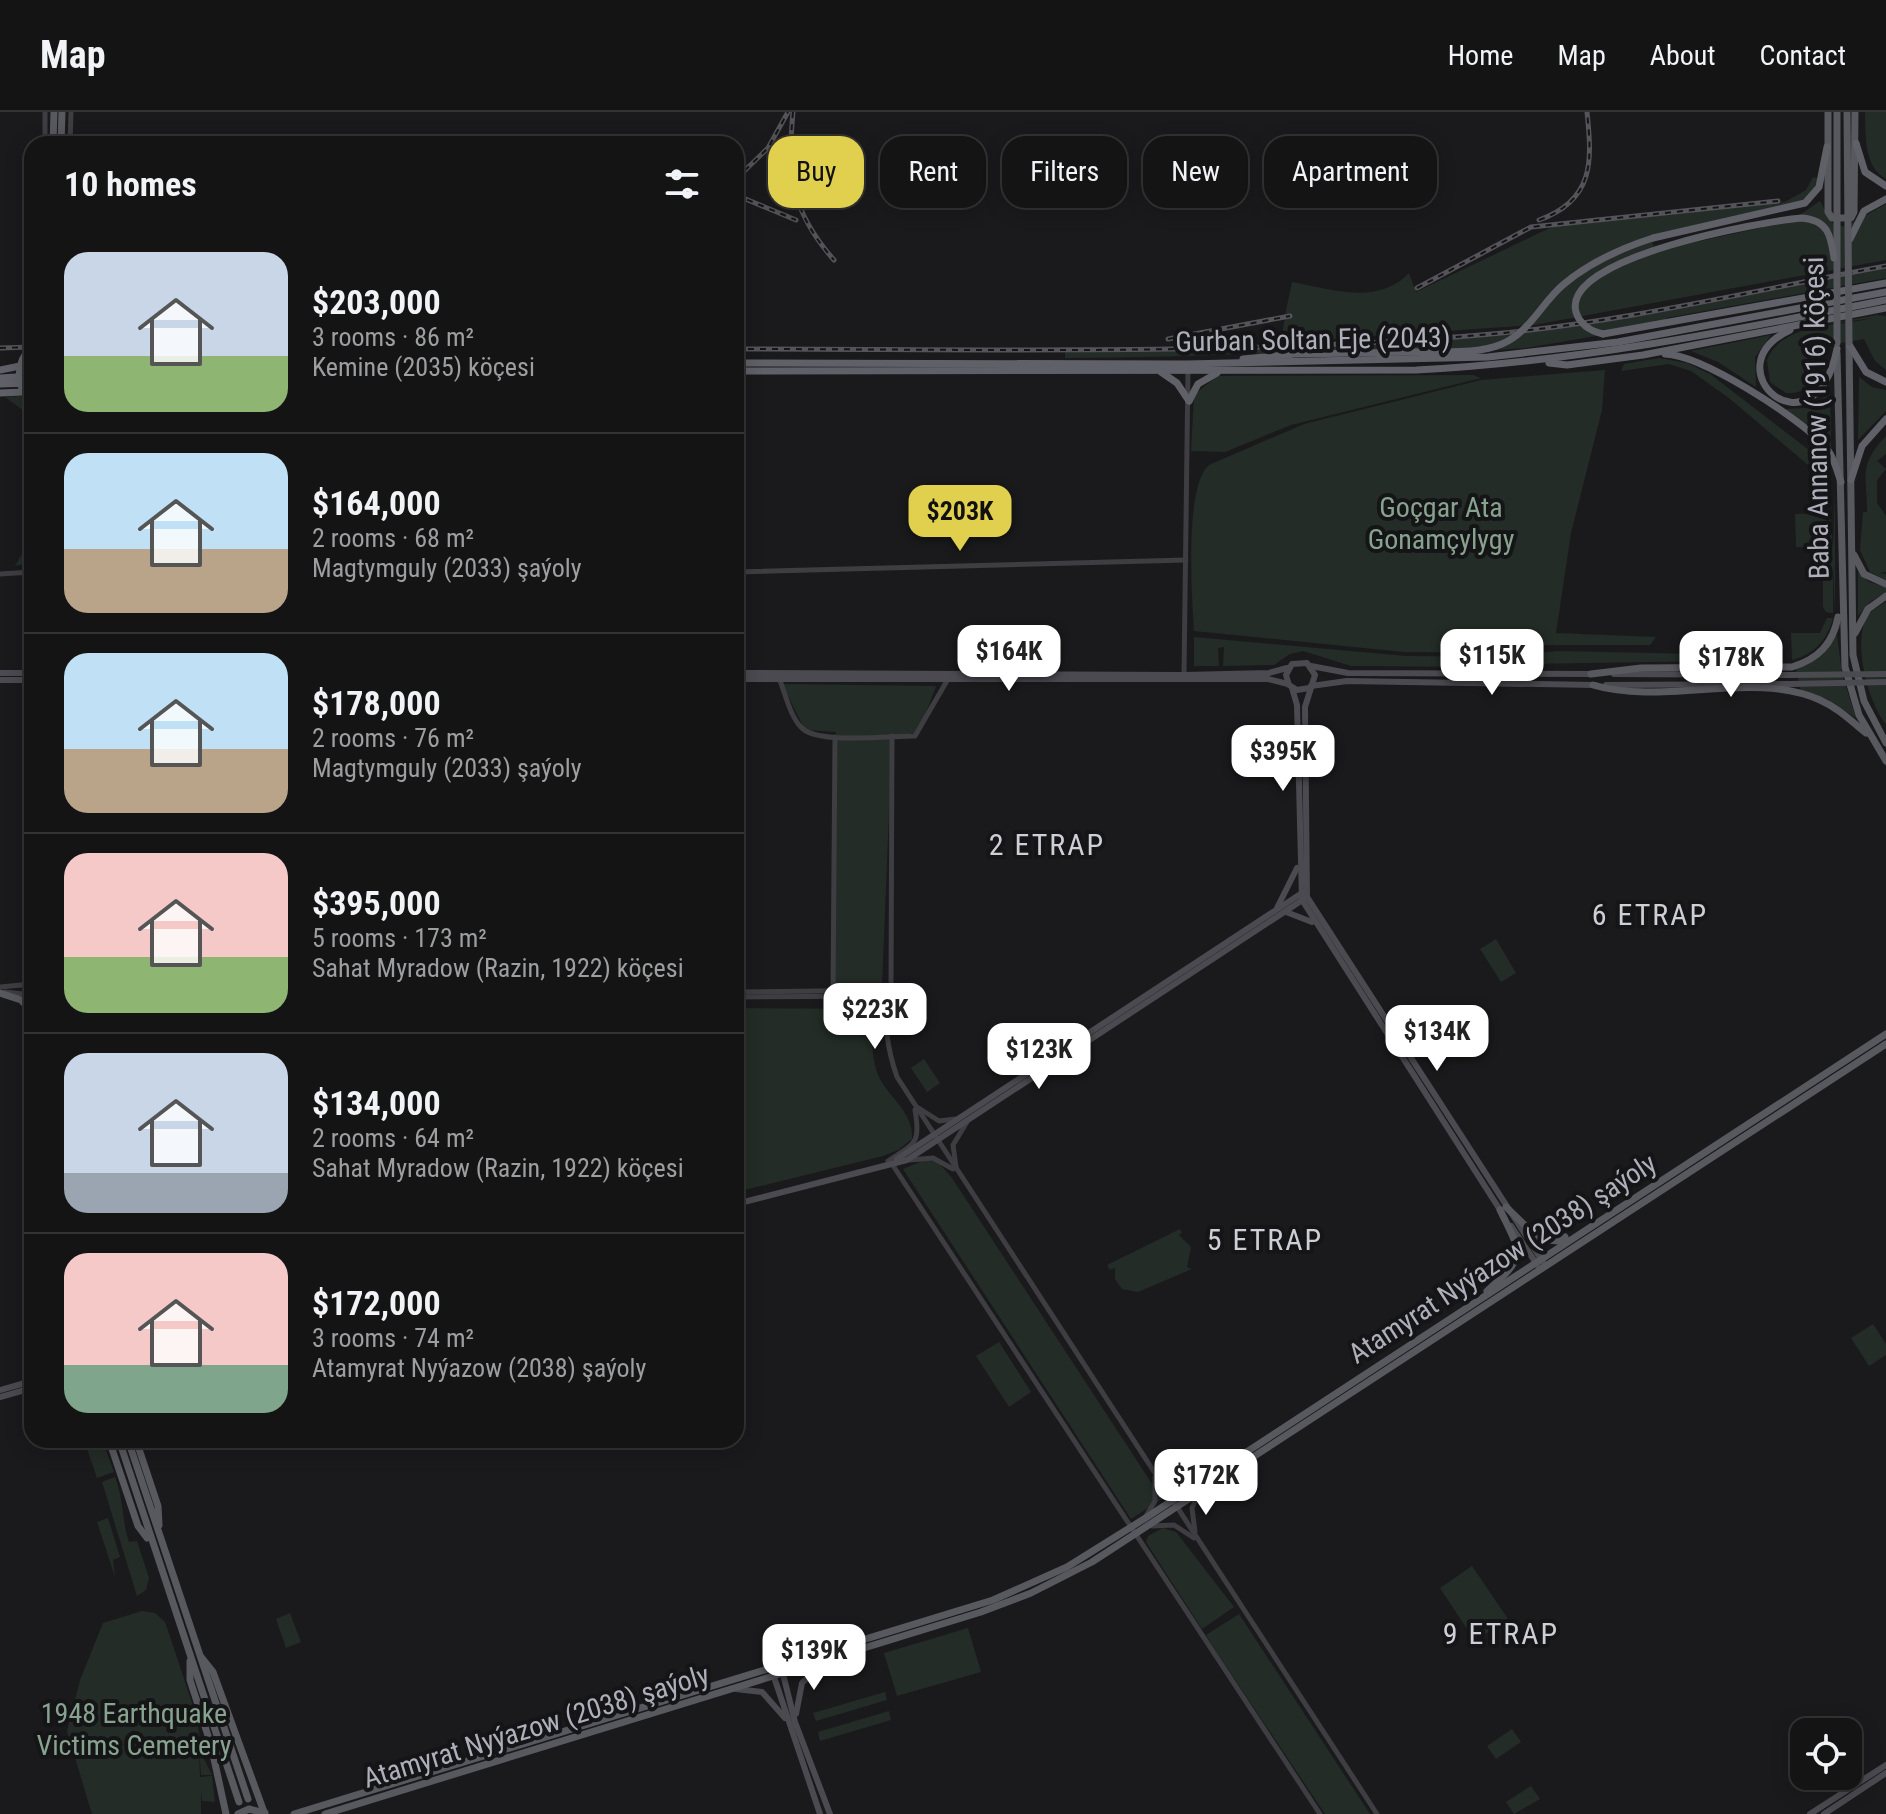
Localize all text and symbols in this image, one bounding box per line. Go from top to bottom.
text: Map [40,33,106,77]
text: Home [1448,39,1513,72]
text: Map [1557,39,1606,72]
text: About [1650,39,1716,72]
text: Contact [1760,39,1846,72]
chip: Buy [768,136,864,208]
chip: Rent [880,136,986,208]
chip: Filters [1002,136,1127,208]
chip: New [1143,136,1248,208]
chip: Apartment [1264,136,1437,208]
icon: filters [660,162,704,206]
text: 10 homes [64,164,197,204]
street label: Baba Annanow (1916) köçesi [1797,256,1836,580]
text: $203,000 [312,282,441,322]
icon: home [128,284,224,380]
street label: Gurban Soltan Eje (2043) [1175,321,1451,358]
text: 3 rooms · 86 m² [312,322,474,352]
text: Kemine (2035) köçesi [312,352,535,382]
text: $164,000 [312,483,441,523]
icon: home [128,485,224,581]
pin: $203K [904,485,1016,553]
park label: Goçgar Ata Gonamçylygy [1368,491,1515,556]
text: $203K [927,496,993,526]
text: 2 rooms · 68 m² [312,523,474,553]
text: Magtymguly (2033) şaýoly [312,553,582,583]
pin: $164K [953,625,1065,693]
pin: $115K [1436,629,1548,697]
pin: $178K [1675,631,1787,699]
text: $164K [976,636,1042,666]
text: $115K [1459,640,1525,670]
text: $178K [1698,642,1764,672]
text: $178,000 [312,683,441,723]
icon: home [128,685,224,781]
text: 2 rooms · 76 m² [312,723,474,753]
pin: $395K [1227,725,1339,793]
text: $395K [1250,736,1316,766]
text: Magtymguly (2033) şaýoly [312,753,582,783]
district label: 2 ETRAP [989,827,1105,862]
text: $395,000 [312,883,441,923]
icon: home [128,885,224,981]
district label: 6 ETRAP [1592,897,1708,932]
text: 5 rooms · 173 m² [312,923,487,953]
text: Sahat Myradow (Razin, 1922) köçesi [312,953,684,983]
pin: $223K [819,983,931,1051]
text: $223K [842,994,908,1024]
pin: $134K [1381,1005,1493,1073]
text: $134K [1404,1016,1470,1046]
pin: $123K [983,1023,1095,1091]
text: $123K [1006,1034,1072,1064]
text: $134,000 [312,1083,441,1123]
icon: home [128,1085,224,1181]
text: 2 rooms · 64 m² [312,1123,474,1153]
street label: Atamyrat Nyýazow (2038) şaýoly [1342,1146,1663,1370]
text: Sahat Myradow (Razin, 1922) köçesi [312,1153,684,1183]
district label: 5 ETRAP [1207,1222,1323,1257]
text: $172,000 [312,1283,441,1323]
icon: home [128,1285,224,1381]
text: 3 rooms · 74 m² [312,1323,474,1353]
text: Atamyrat Nyýazow (2038) şaýoly [312,1353,646,1383]
pin: $172K [1150,1449,1262,1517]
text: $172K [1173,1460,1239,1490]
district label: 9 ETRAP [1443,1616,1559,1651]
pin: $139K [758,1624,870,1692]
text: $139K [781,1635,847,1665]
street label: Atamyrat Nyýazow (2038) şaýoly [359,1658,713,1795]
park label: 1948 Earthquake Victims Cemetery [36,1697,232,1762]
map controls [1790,1718,1862,1790]
button: locate [1790,1718,1862,1790]

